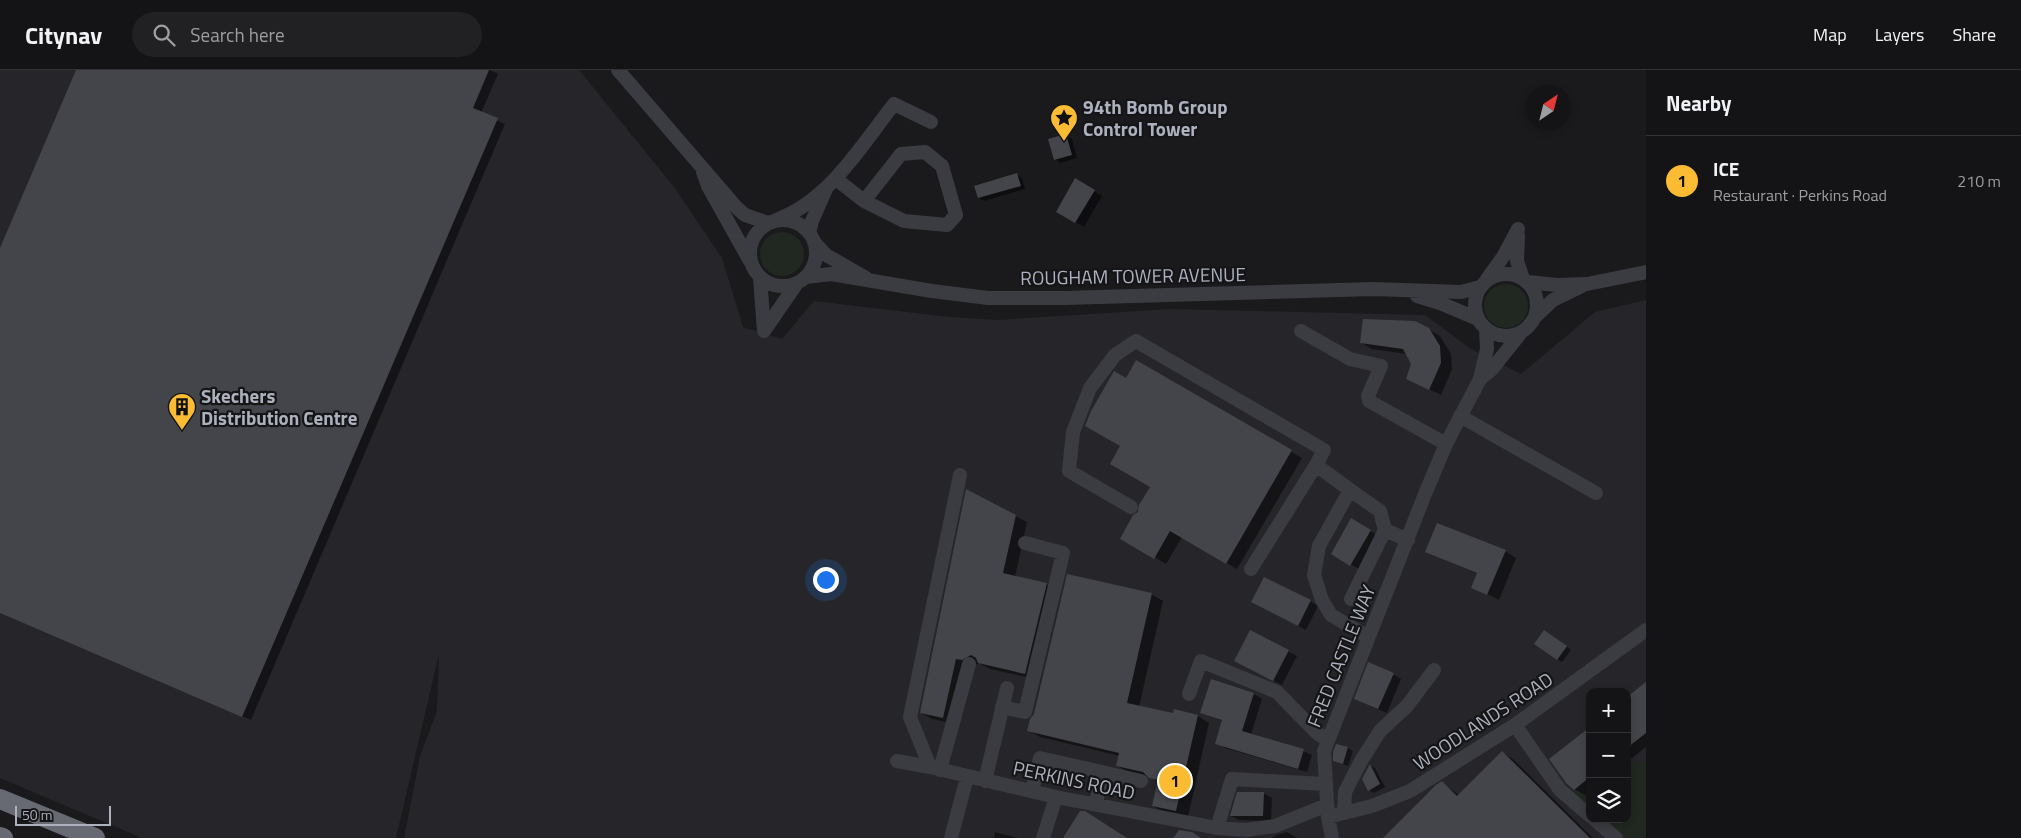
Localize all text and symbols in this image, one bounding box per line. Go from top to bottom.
search box [132,12,482,57]
text: Citynav [25,17,102,53]
text: Search here [190,20,285,49]
icon: search [150,21,178,49]
text: Map [1813,21,1847,48]
text: Layers [1875,21,1924,48]
text: Share [1952,21,1996,48]
north arrow [1526,85,1571,130]
text: Nearby [1666,87,1731,119]
place label: 94th Bomb Group Control Tower [1083,92,1228,143]
place icon: 94th Bomb Group Control Tower [1049,103,1079,142]
text: ICE [1713,154,1739,183]
text: 1 [1678,169,1686,193]
text: 210 m [1957,169,2001,193]
text: Restaurant · Perkins Road [1713,183,1887,207]
street label: ROUGHAM TOWER AVENUE [1020,259,1246,292]
place label: Skechers Distribution Centre [201,381,358,432]
building icon: Skechers Distribution Centre [167,392,197,431]
your location [813,567,839,593]
street label: FRED CASTLE WAY [1299,580,1383,731]
street label: WOODLANDS ROAD [1407,664,1558,777]
map controls [1586,688,1631,823]
button: + [1586,688,1631,733]
button: − [1586,733,1631,778]
street label: PERKINS ROAD [1010,752,1138,807]
pin: 1 [1159,762,1191,800]
button: layers [1586,778,1631,823]
scale bar [15,803,111,826]
text: 50 m [22,804,52,825]

